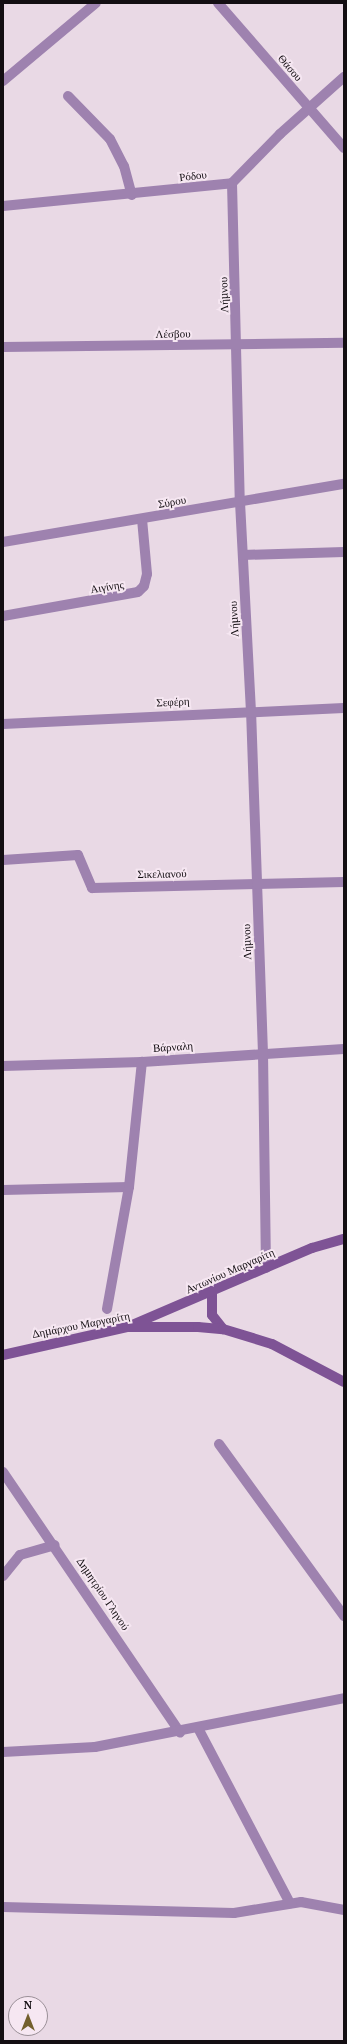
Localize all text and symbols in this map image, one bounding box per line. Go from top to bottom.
street label: Θάσου [275,52,305,84]
street label: Ρόδου [178,168,208,184]
street label: Λήμνου [217,277,231,313]
street label: Λέσβου [155,327,191,341]
street label: Σύρου [157,493,187,511]
street label: Αιγίνης [89,578,125,596]
street label: Λήμνου [226,601,242,637]
street label: Σεφέρη [156,695,190,709]
street label: Σικελιανού [137,867,187,881]
street label: Λήμνου [240,924,254,960]
street label: Βάρναλη [152,1039,194,1055]
street label: Αντωνίου Μαργαρίτη [184,1246,276,1296]
street label: Δημάρχου Μαργαρίτη [31,1309,131,1341]
street label: Δημητρίου Γληνού [74,1555,132,1633]
north arrow [8,1996,48,2036]
text: N [24,1998,32,2012]

